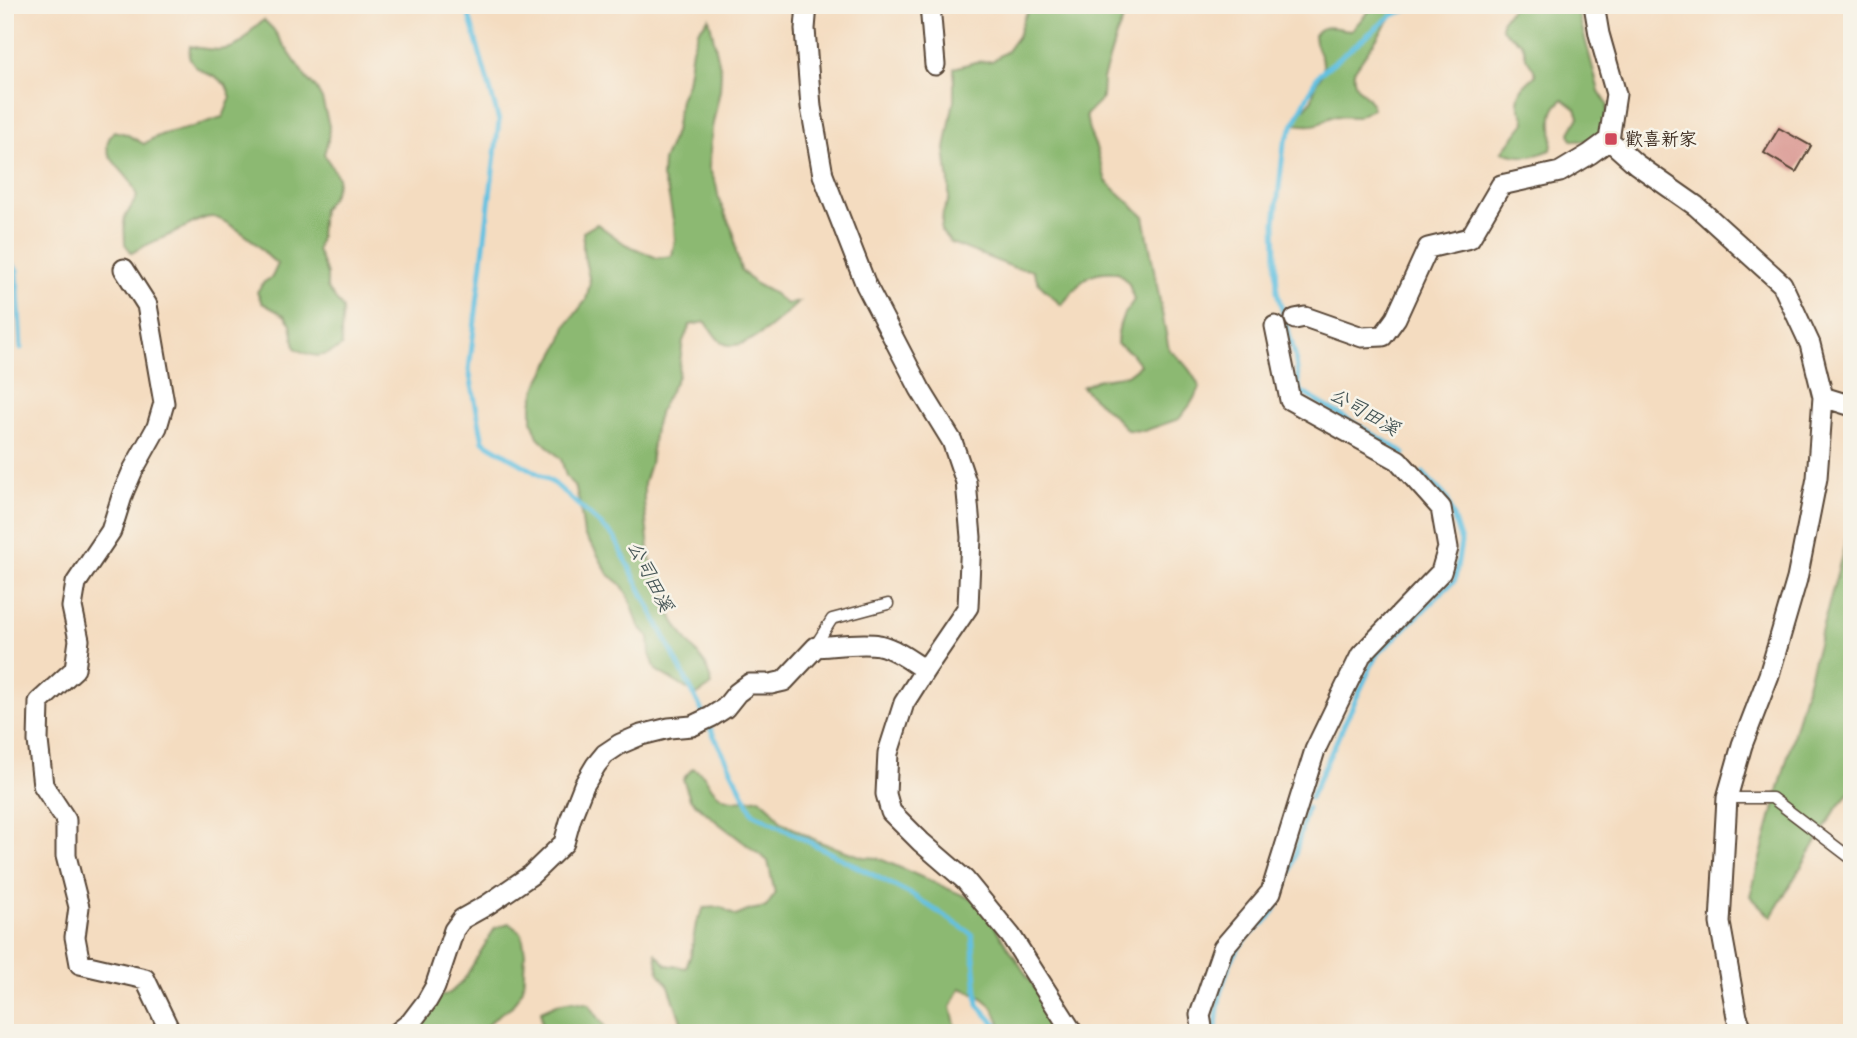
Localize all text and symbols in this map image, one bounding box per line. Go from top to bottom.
place label: 歡喜新家 [1625,124,1697,151]
marker: 歡喜新家 [1603,131,1619,147]
water label: 公司田溪 [1326,379,1406,442]
water label: 公司田溪 [622,535,682,617]

